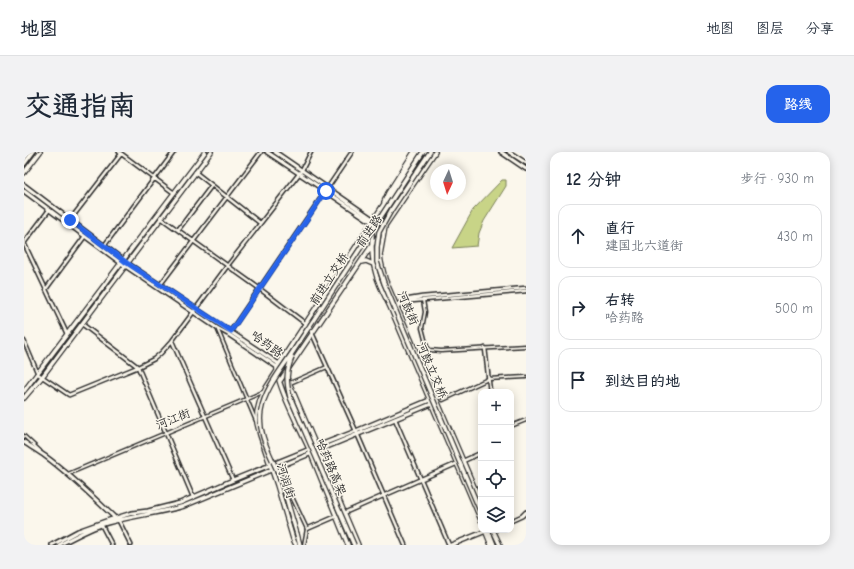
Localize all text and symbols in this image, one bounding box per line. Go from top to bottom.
text: 地图 [20,18,58,40]
text: 地图 [706,20,734,37]
text: 图层 [756,20,784,37]
text: 分享 [806,20,834,37]
button: 路线 [766,85,830,123]
text: 交通指南 [24,90,136,122]
north arrow [430,164,466,200]
text: 12 分钟 [566,170,621,189]
text: 步行 · 930 m [741,171,814,186]
route start [317,182,335,200]
route end [61,211,79,229]
street label: 前进路 [353,212,385,250]
text: 直行 [605,219,635,237]
icon: ahead [567,225,589,247]
text: 430 m [777,229,813,244]
text: 建国北六道街 [605,238,683,253]
street label: 前进立交桥 [307,249,352,308]
street label: 河鼓街 [395,289,421,327]
text: 右转 [605,291,635,309]
icon: right [567,297,589,319]
text: 500 m [775,301,813,316]
text: 哈药路 [605,310,644,325]
street label: 哈药路 [248,328,286,360]
street label: 河鼓立交桥 [414,340,451,401]
icon: arrive [567,369,589,391]
text: 到达目的地 [605,372,680,390]
map controls [478,389,514,533]
button: + [478,389,514,425]
street label: 河江街 [154,406,192,432]
button: − [478,425,514,461]
street label: 哈药路高架 [313,437,349,497]
button: locate [478,461,514,497]
street label: 河润街 [274,462,298,500]
button: layers [478,497,514,533]

